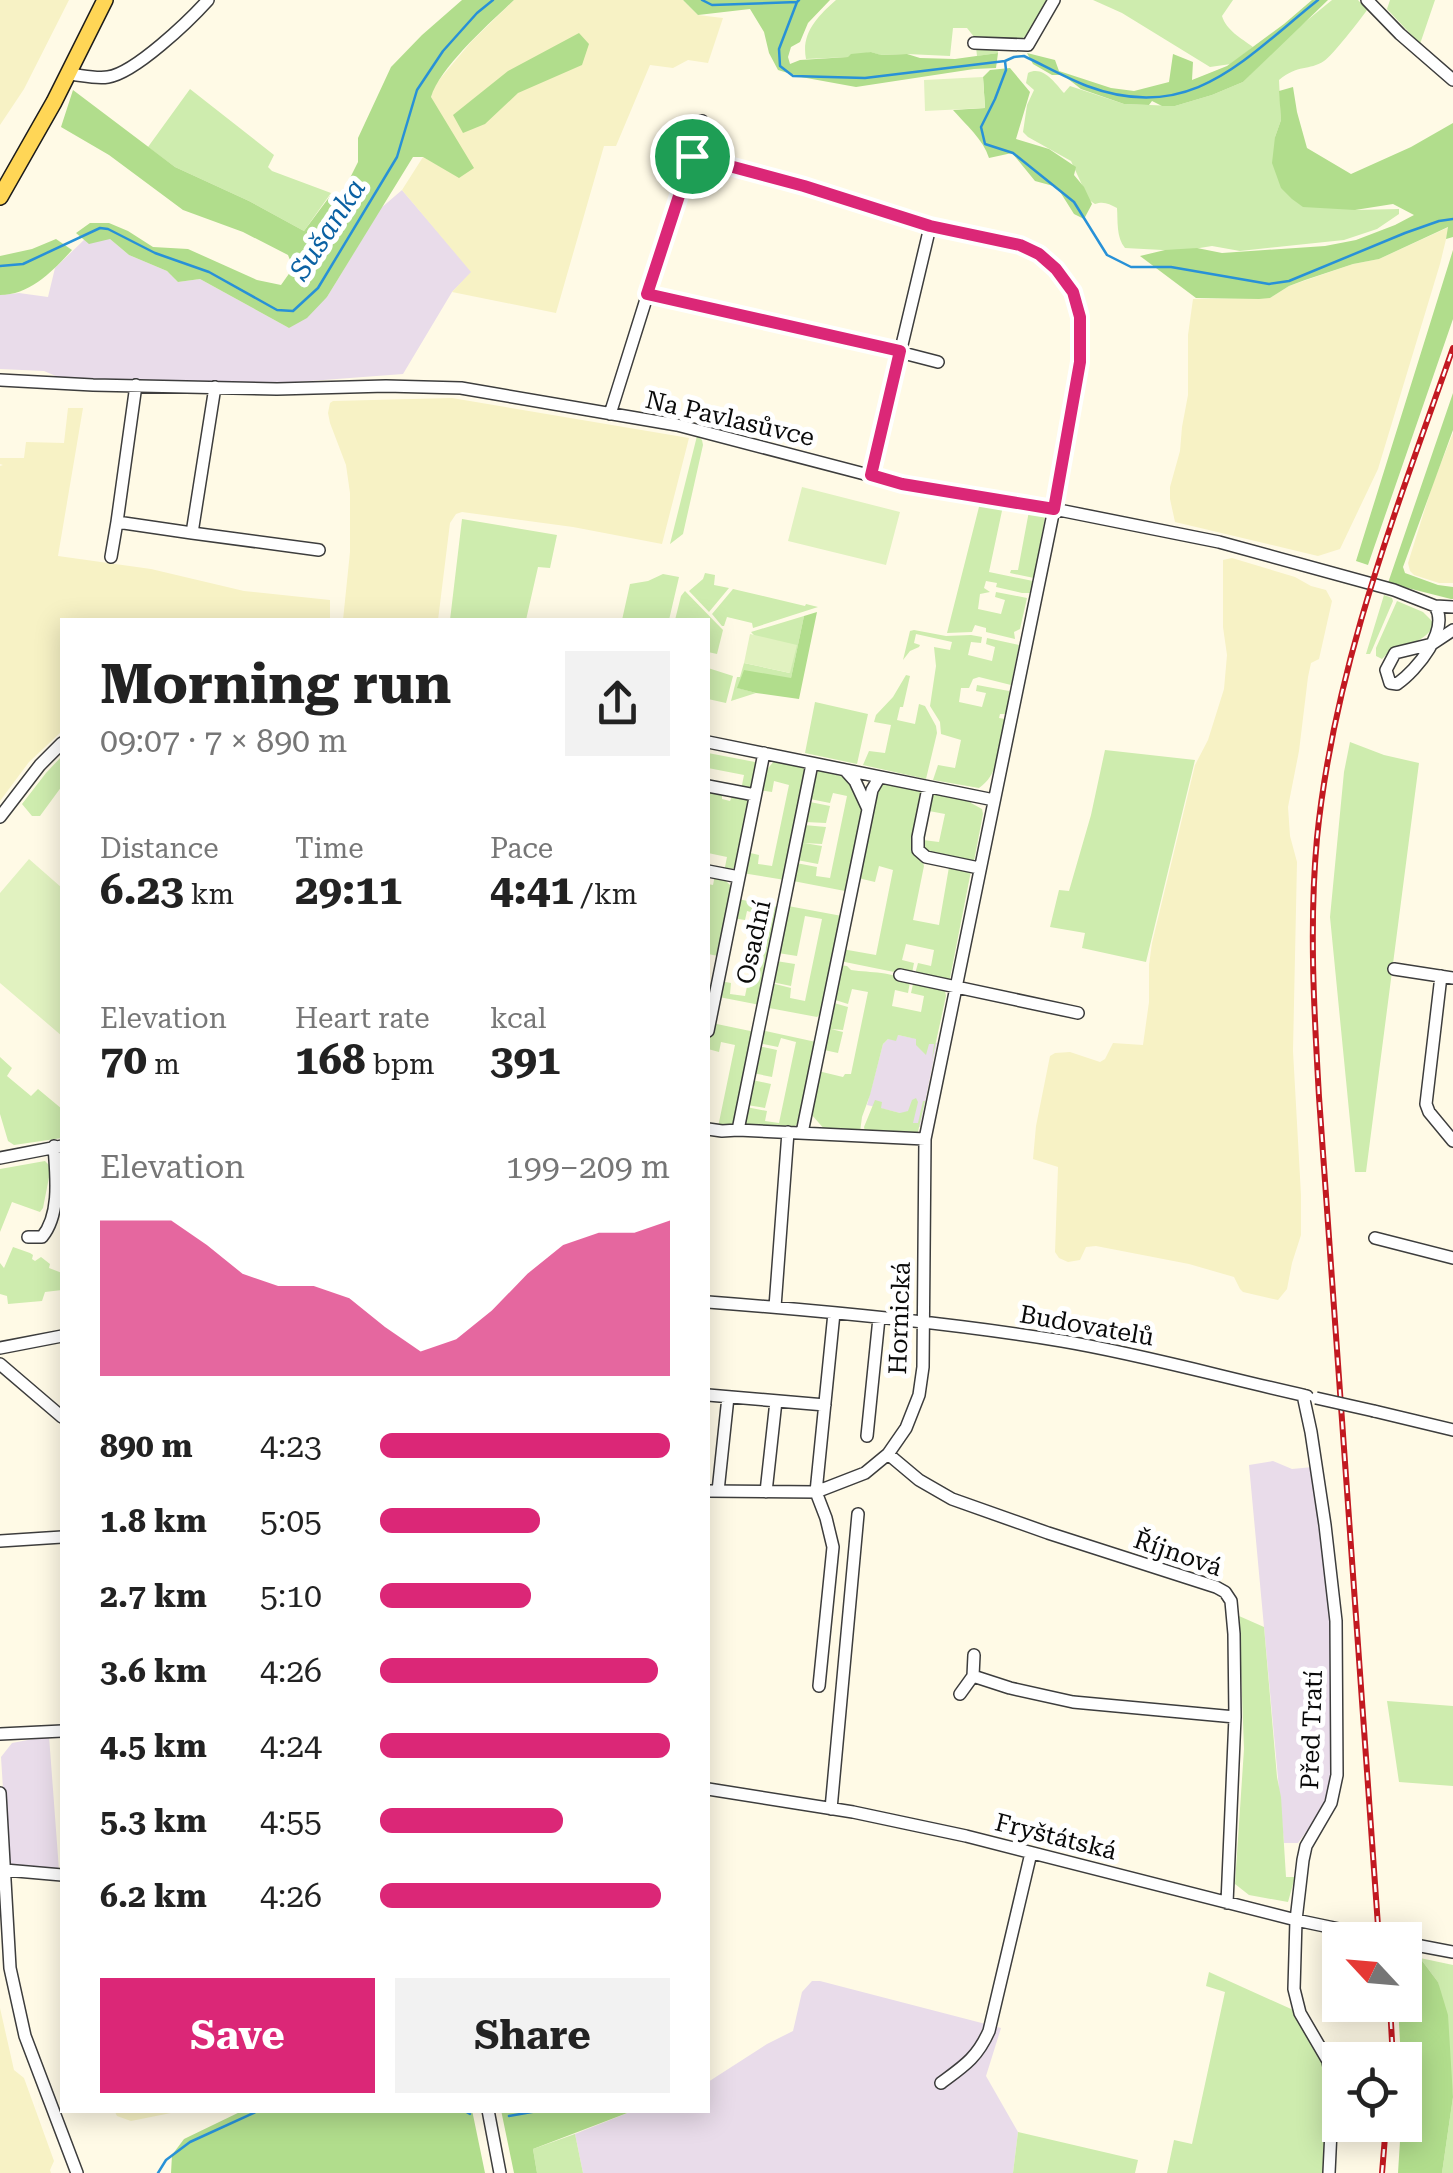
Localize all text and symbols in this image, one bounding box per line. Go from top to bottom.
pin [650,114,735,199]
icon: arrive [665,129,720,184]
water label: Sušanka [282,173,372,287]
street label: Na Pavlasůvce [643,385,817,452]
button: share [565,651,670,756]
text: Morning run [100,652,451,716]
text: 09:07 · 7 × 890 m [100,722,347,760]
text: Distance [100,832,219,865]
text: Time [295,832,364,865]
text: Pace [490,832,553,865]
text: 6.23 [100,865,184,914]
text: 29:11 [295,865,402,914]
text: 4:41 [490,865,574,914]
text: km [184,878,234,911]
text: /km [574,878,637,911]
street label: Osadní [730,897,777,987]
text: Elevation [100,1002,227,1035]
text: Heart rate [295,1002,430,1035]
text: kcal [490,1002,546,1035]
text: 70 [100,1035,147,1084]
text: 168 [295,1035,366,1084]
text: 391 [490,1035,561,1084]
text: m [147,1048,180,1081]
text: bpm [366,1048,435,1081]
text: Elevation [100,1148,245,1186]
text: 199–209 m [506,1148,670,1186]
street label: Hornická [883,1261,916,1375]
street label: Budovatelů [1017,1299,1157,1352]
text: 890 m [100,1427,193,1465]
text: 4:23 [260,1427,322,1465]
text: 1.8 km [100,1502,207,1540]
text: 5:05 [260,1502,322,1540]
street label: Říjnová [1130,1525,1226,1582]
text: 2.7 km [100,1577,207,1615]
text: 5:10 [260,1577,322,1615]
text: 3.6 km [100,1652,207,1690]
text: 4:26 [260,1652,322,1690]
street label: Před Tratí [1295,1670,1328,1790]
text: 4.5 km [100,1727,207,1765]
text: 4:24 [260,1727,322,1765]
text: 5.3 km [100,1802,207,1840]
text: 4:55 [260,1802,322,1840]
street label: Fryštátská [992,1807,1120,1866]
text: 6.2 km [100,1877,207,1915]
text: 4:26 [260,1877,322,1915]
north arrow [1322,1922,1422,2022]
map controls [1322,1922,1422,2142]
button: Save [100,1978,375,2093]
button: Share [395,1978,670,2093]
button: locate [1322,2042,1422,2142]

